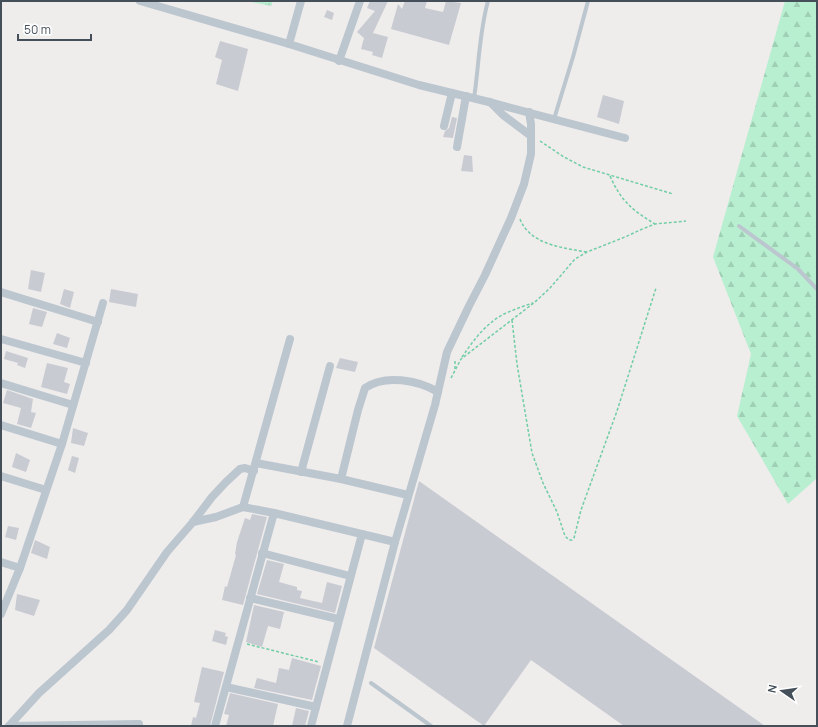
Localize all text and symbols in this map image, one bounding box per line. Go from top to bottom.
scale bar [18,16,91,42]
text: 50 m [24,21,51,38]
north arrow [762,671,802,711]
text: N [764,683,780,694]

